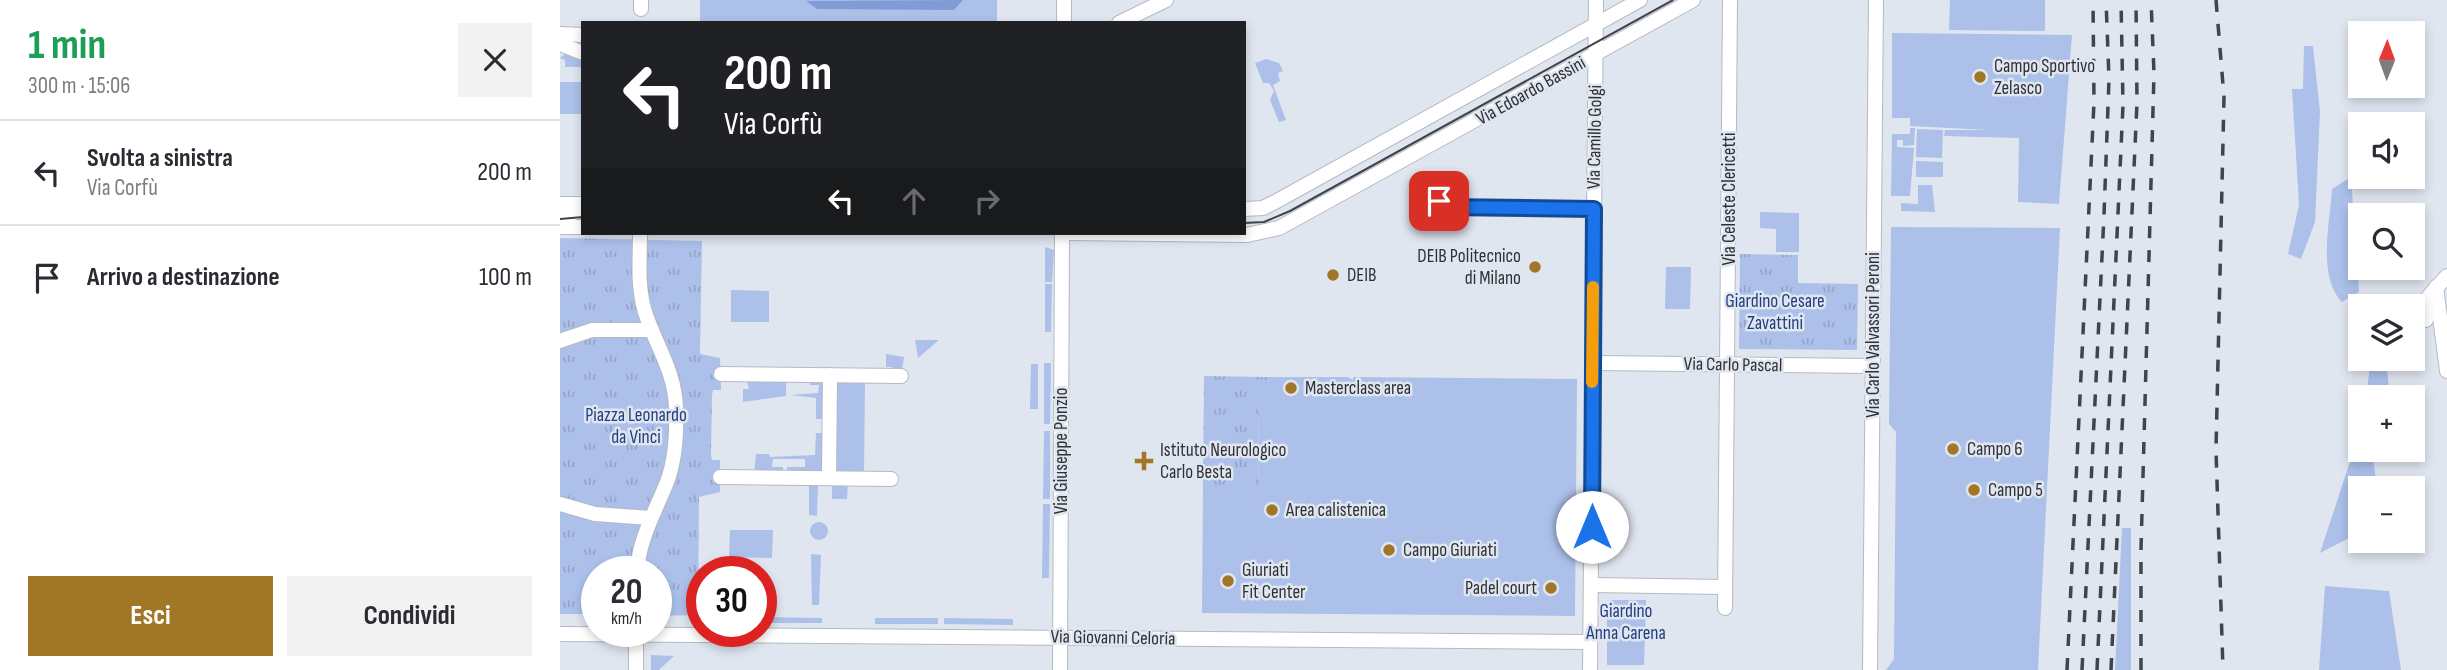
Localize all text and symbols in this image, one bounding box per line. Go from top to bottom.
text: 1 min [28,20,106,71]
north arrow [2348,21,2426,98]
map controls [2348,21,2425,553]
button: close [458,23,532,97]
text: 200 m [724,45,832,104]
icon: left [609,49,700,140]
street label: Via Edoardo Bassini [1472,51,1590,131]
place label: Campo Sportivo Zelasco [1994,55,2095,100]
marker: Campo Sportivo Zelasco [1972,69,1988,85]
text: 300 m · 15:06 [28,72,130,100]
street label: Via Camillo Golgi [1583,85,1607,189]
text: Via Corfù [724,105,823,144]
button: sound [2348,112,2425,189]
street label: Via Celeste Clericetti [1718,133,1741,265]
text: Svolta a sinistra [87,143,233,174]
icon: left [28,154,66,192]
text: 200 m [477,157,532,188]
pin [1409,171,1469,231]
text: Via Corfù [87,174,158,202]
icon: left [822,182,860,220]
icon: ahead [895,182,933,220]
icon: right [968,182,1006,220]
icon: arrive [1420,182,1458,220]
button: search [2348,203,2425,280]
place label: DEIB Politecnico di Milano [1417,245,1521,290]
street label: Via Carlo Valvassori Peroni [1862,252,1885,418]
icon: arrive [28,259,66,297]
marker: DEIB Politecnico di Milano [1527,259,1543,275]
text: Arrivo a destinazione [87,262,280,293]
text: 100 m [479,262,532,293]
place label: DEIB [1347,264,1376,287]
marker: DEIB [1325,267,1341,283]
park label: Giardino Cesare Zavattini [1725,290,1825,335]
button: layers [2348,294,2425,371]
street label: Via Carlo Pascal [1683,353,1783,377]
place label: Masterclass area [1305,377,1411,400]
marker: Masterclass area [1283,380,1299,396]
button: + [2348,385,2425,462]
street label: Via Giuseppe Ponzio [1050,388,1073,514]
park label: Piazza Leonardo da Vinci [585,404,687,449]
place label: Campo 6 [1967,438,2023,461]
place label: Istituto Neurologico Carlo Besta [1160,439,1286,484]
marker: Campo 6 [1945,441,1961,457]
marker: Istituto Neurologico Carlo Besta [1134,451,1154,471]
button: − [2348,476,2425,553]
place label: Campo 5 [1988,479,2043,502]
marker: Campo 5 [1966,482,1982,498]
position arrow [1555,490,1629,564]
place label: Area calistenica [1285,499,1386,522]
marker: Area calistenica [1264,502,1280,518]
place label: Campo Giuriati [1403,539,1497,562]
marker: Campo Giuriati [1381,542,1397,558]
speed limit sign: 30 [686,556,777,647]
place label: Giuriati Fit Center [1242,559,1306,604]
text: 20 [611,571,643,614]
marker: Giuriati Fit Center [1220,573,1236,589]
button: Esci [28,576,273,656]
button: Condividi [287,576,532,656]
place label: Padel court [1465,577,1537,600]
marker: Padel court [1543,580,1559,596]
park label: Giardino Anna Carena [1585,600,1666,645]
text: km/h [611,608,642,629]
street label: Via Giovanni Celoria [1050,625,1176,651]

